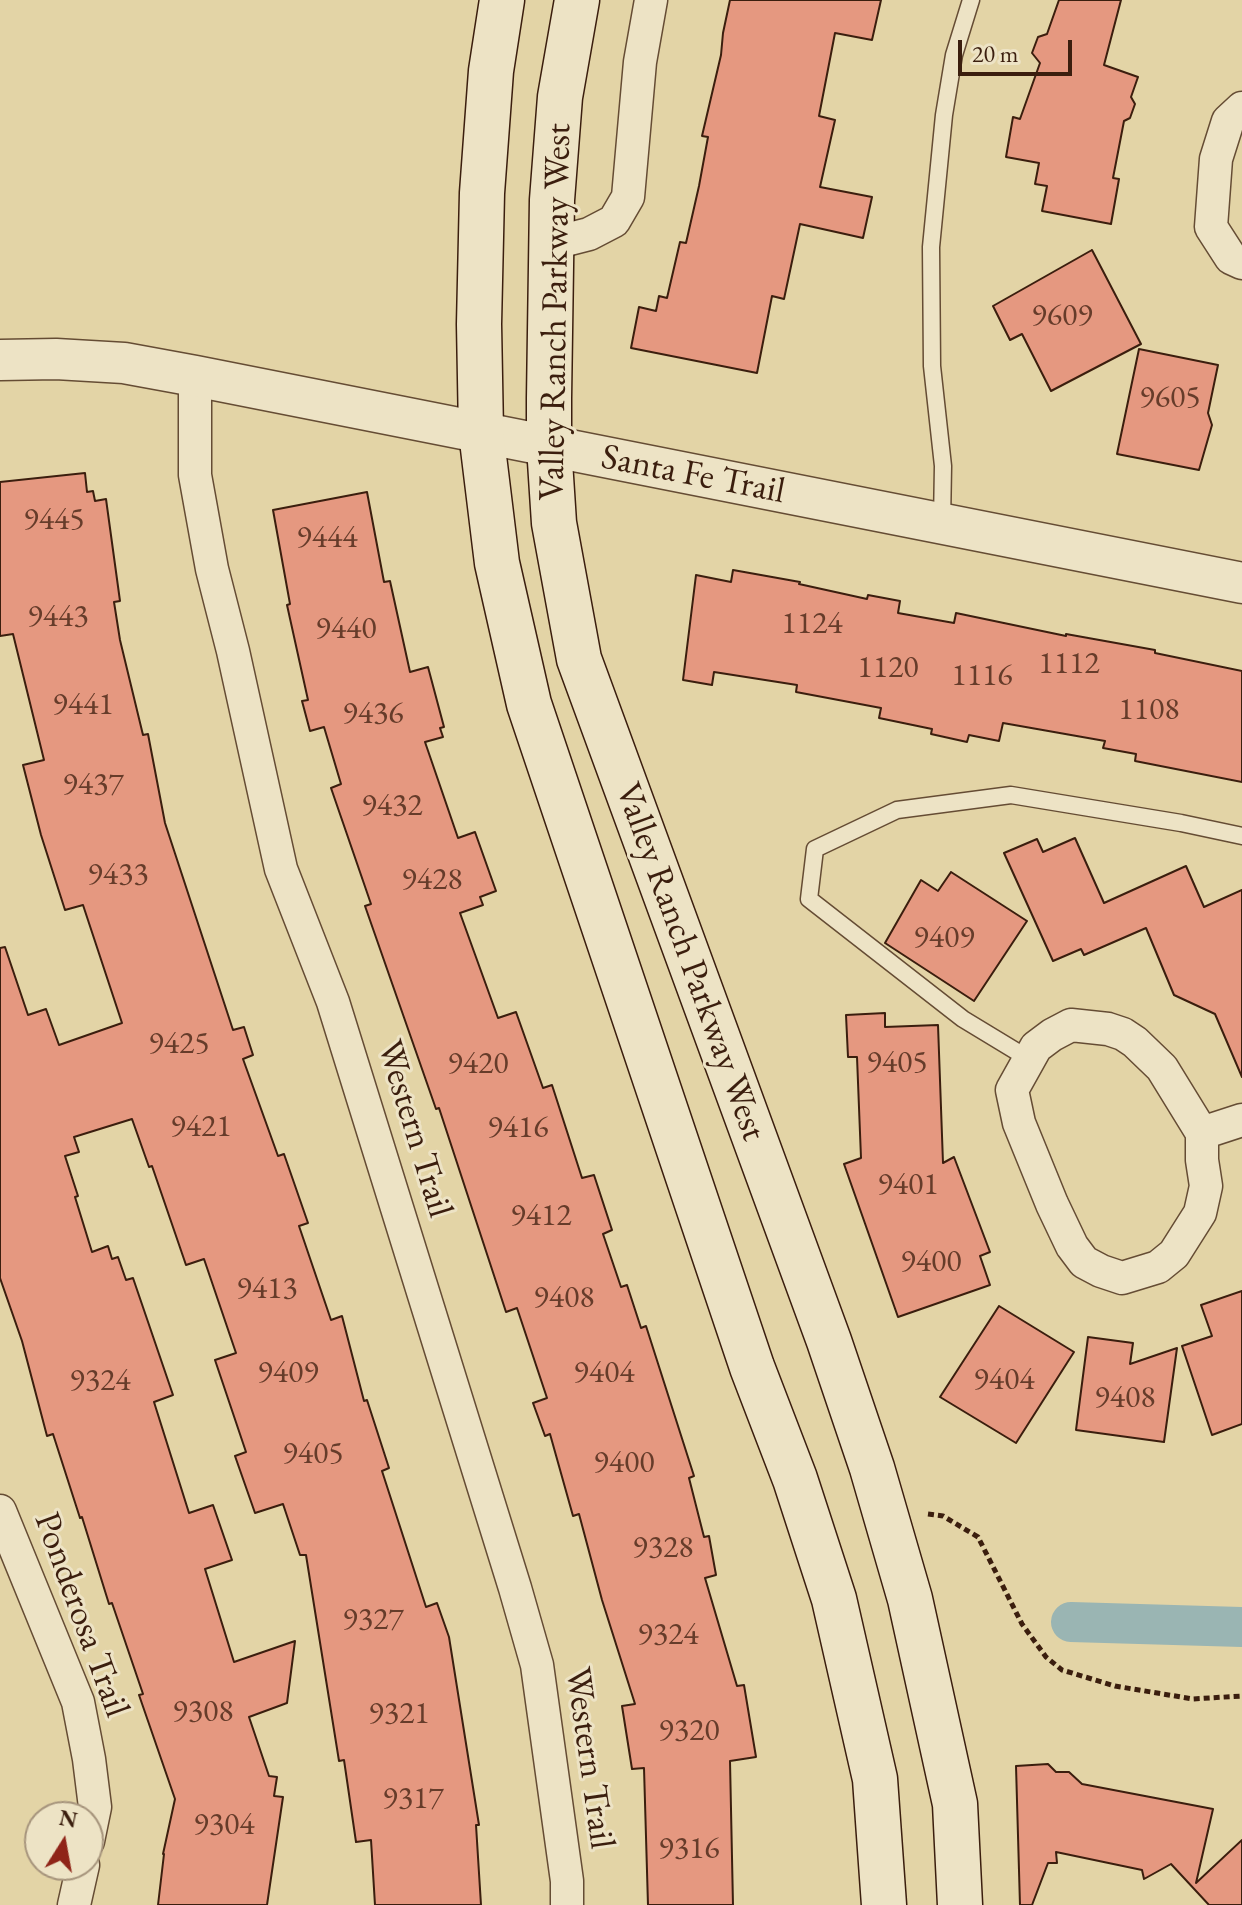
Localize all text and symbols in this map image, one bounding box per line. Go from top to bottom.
scale bar [962,24,1076,74]
text: 20 m [972,38,1019,69]
street label: Valley Ranch Parkway West [531,123,581,501]
house number: 9609 [1031,297,1093,335]
house number: 9605 [1139,379,1201,417]
street label: Santa Fe Trail [598,436,788,514]
house number: 9445 [23,501,85,539]
house number: 9444 [296,519,358,557]
house number: 9443 [27,598,89,636]
house number: 1124 [781,605,843,643]
house number: 9440 [315,610,377,648]
house number: 1112 [1038,645,1100,683]
house number: 1120 [857,649,919,687]
house number: 1116 [951,657,1013,695]
house number: 9441 [52,686,114,724]
house number: 1108 [1118,691,1180,729]
house number: 9436 [342,695,404,733]
house number: 9437 [62,766,124,804]
street label: Valley Ranch Parkway West [605,777,775,1147]
house number: 9432 [361,787,423,825]
house number: 9433 [87,856,149,894]
house number: 9428 [401,861,463,899]
house number: 9409 [913,919,975,957]
house number: 9425 [148,1025,210,1063]
street label: Western Trail [367,1035,461,1223]
house number: 9405 [866,1044,928,1082]
house number: 9420 [447,1045,509,1083]
house number: 9421 [170,1108,232,1146]
house number: 9416 [487,1109,549,1147]
house number: 9401 [877,1166,939,1204]
house number: 9412 [510,1197,572,1235]
house number: 9400 [900,1243,962,1281]
house number: 9413 [236,1270,298,1308]
house number: 9408 [533,1279,595,1317]
house number: 9409 [257,1354,319,1392]
house number: 9404 [573,1354,635,1392]
house number: 9404 [973,1361,1035,1399]
house number: 9324 [69,1362,131,1400]
house number: 9408 [1094,1379,1156,1417]
house number: 9405 [282,1435,344,1473]
house number: 9400 [593,1444,655,1482]
street label: Ponderosa Trail [24,1507,138,1723]
house number: 9328 [632,1529,694,1567]
house number: 9327 [342,1601,404,1639]
house number: 9324 [637,1616,699,1654]
street label: Western Trail [555,1664,623,1852]
house number: 9308 [172,1693,234,1731]
house number: 9321 [368,1695,430,1733]
house number: 9320 [658,1712,720,1750]
house number: 9317 [382,1780,444,1818]
north arrow [24,1801,104,1881]
text: N [57,1803,80,1835]
house number: 9304 [193,1806,255,1844]
house number: 9316 [658,1830,720,1868]

